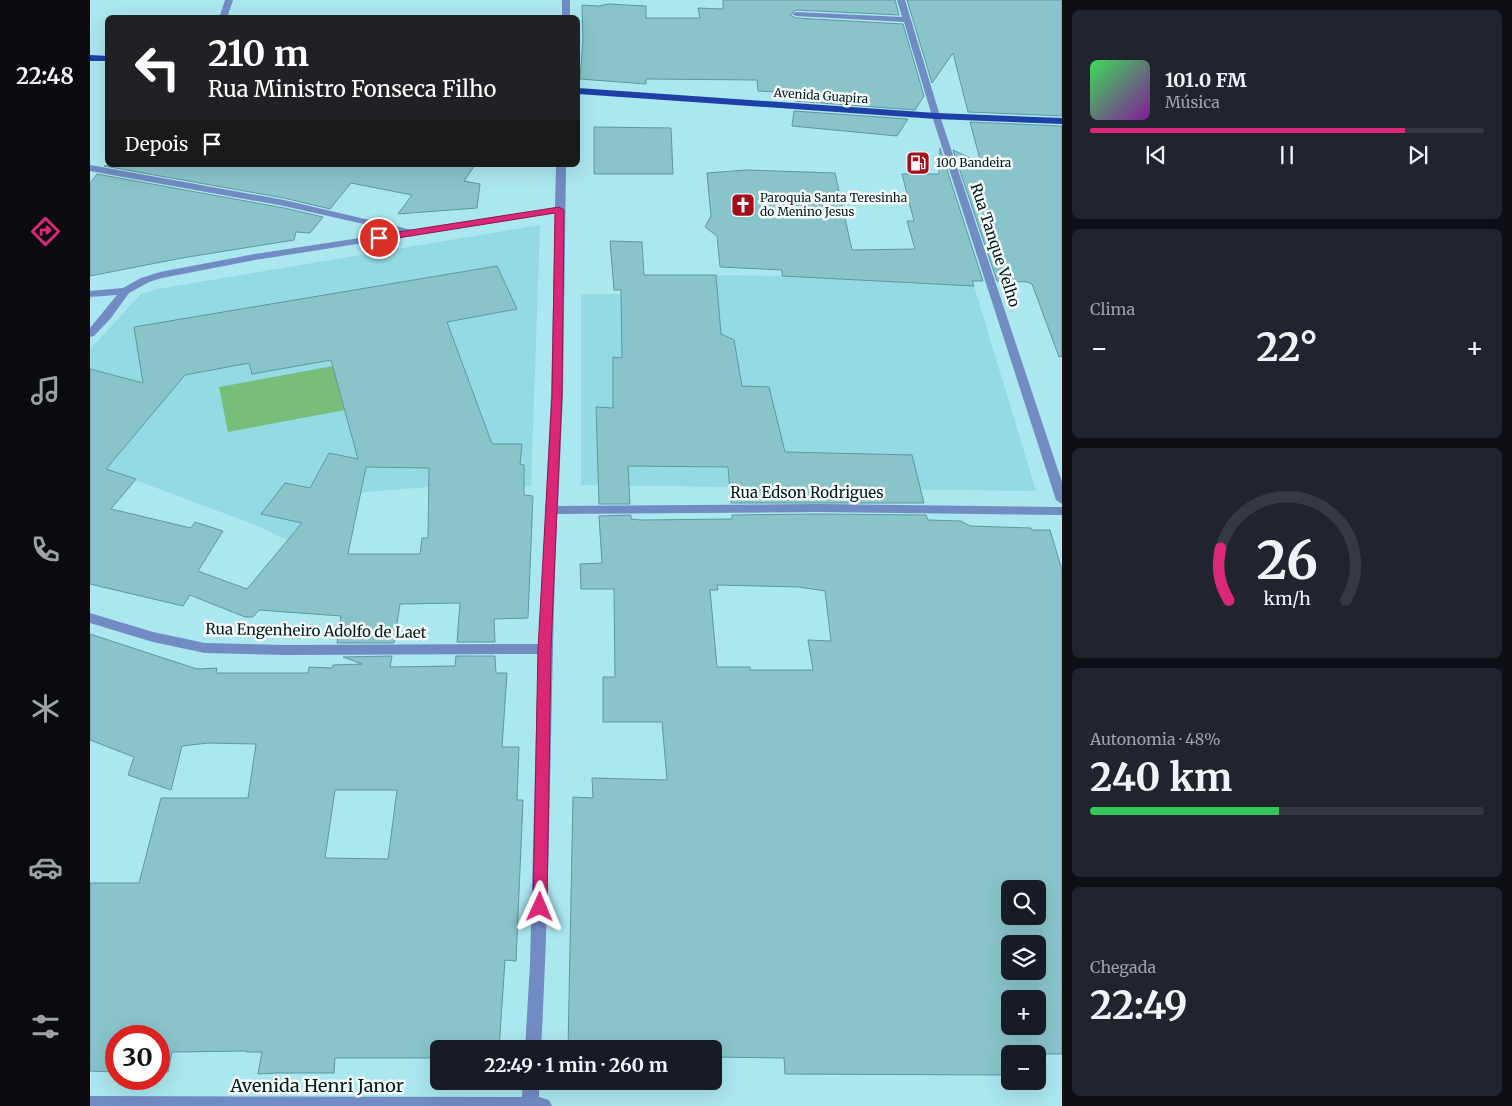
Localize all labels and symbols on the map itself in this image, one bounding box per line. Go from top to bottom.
street label: Avenida Guapira [772,85,869,106]
fuel station icon: 100 Bandeira [905,150,931,176]
place label: 100 Bandeira [936,155,1012,170]
street label: Rua Tanque Velho [966,180,1025,309]
place label: Paroquia Santa Teresinha do Menino Jesus [760,190,908,219]
church icon: Paroquia Santa Teresinha do Menino Jesus [730,192,756,218]
pin [358,217,400,259]
street label: Rua Edson Rodrigues [730,483,884,502]
street label: Rua Engenheiro Adolfo de Laet [205,619,427,642]
position arrow [513,880,565,932]
speed limit sign: 30 [105,1025,170,1090]
street label: Avenida Henri Janor [229,1074,404,1097]

